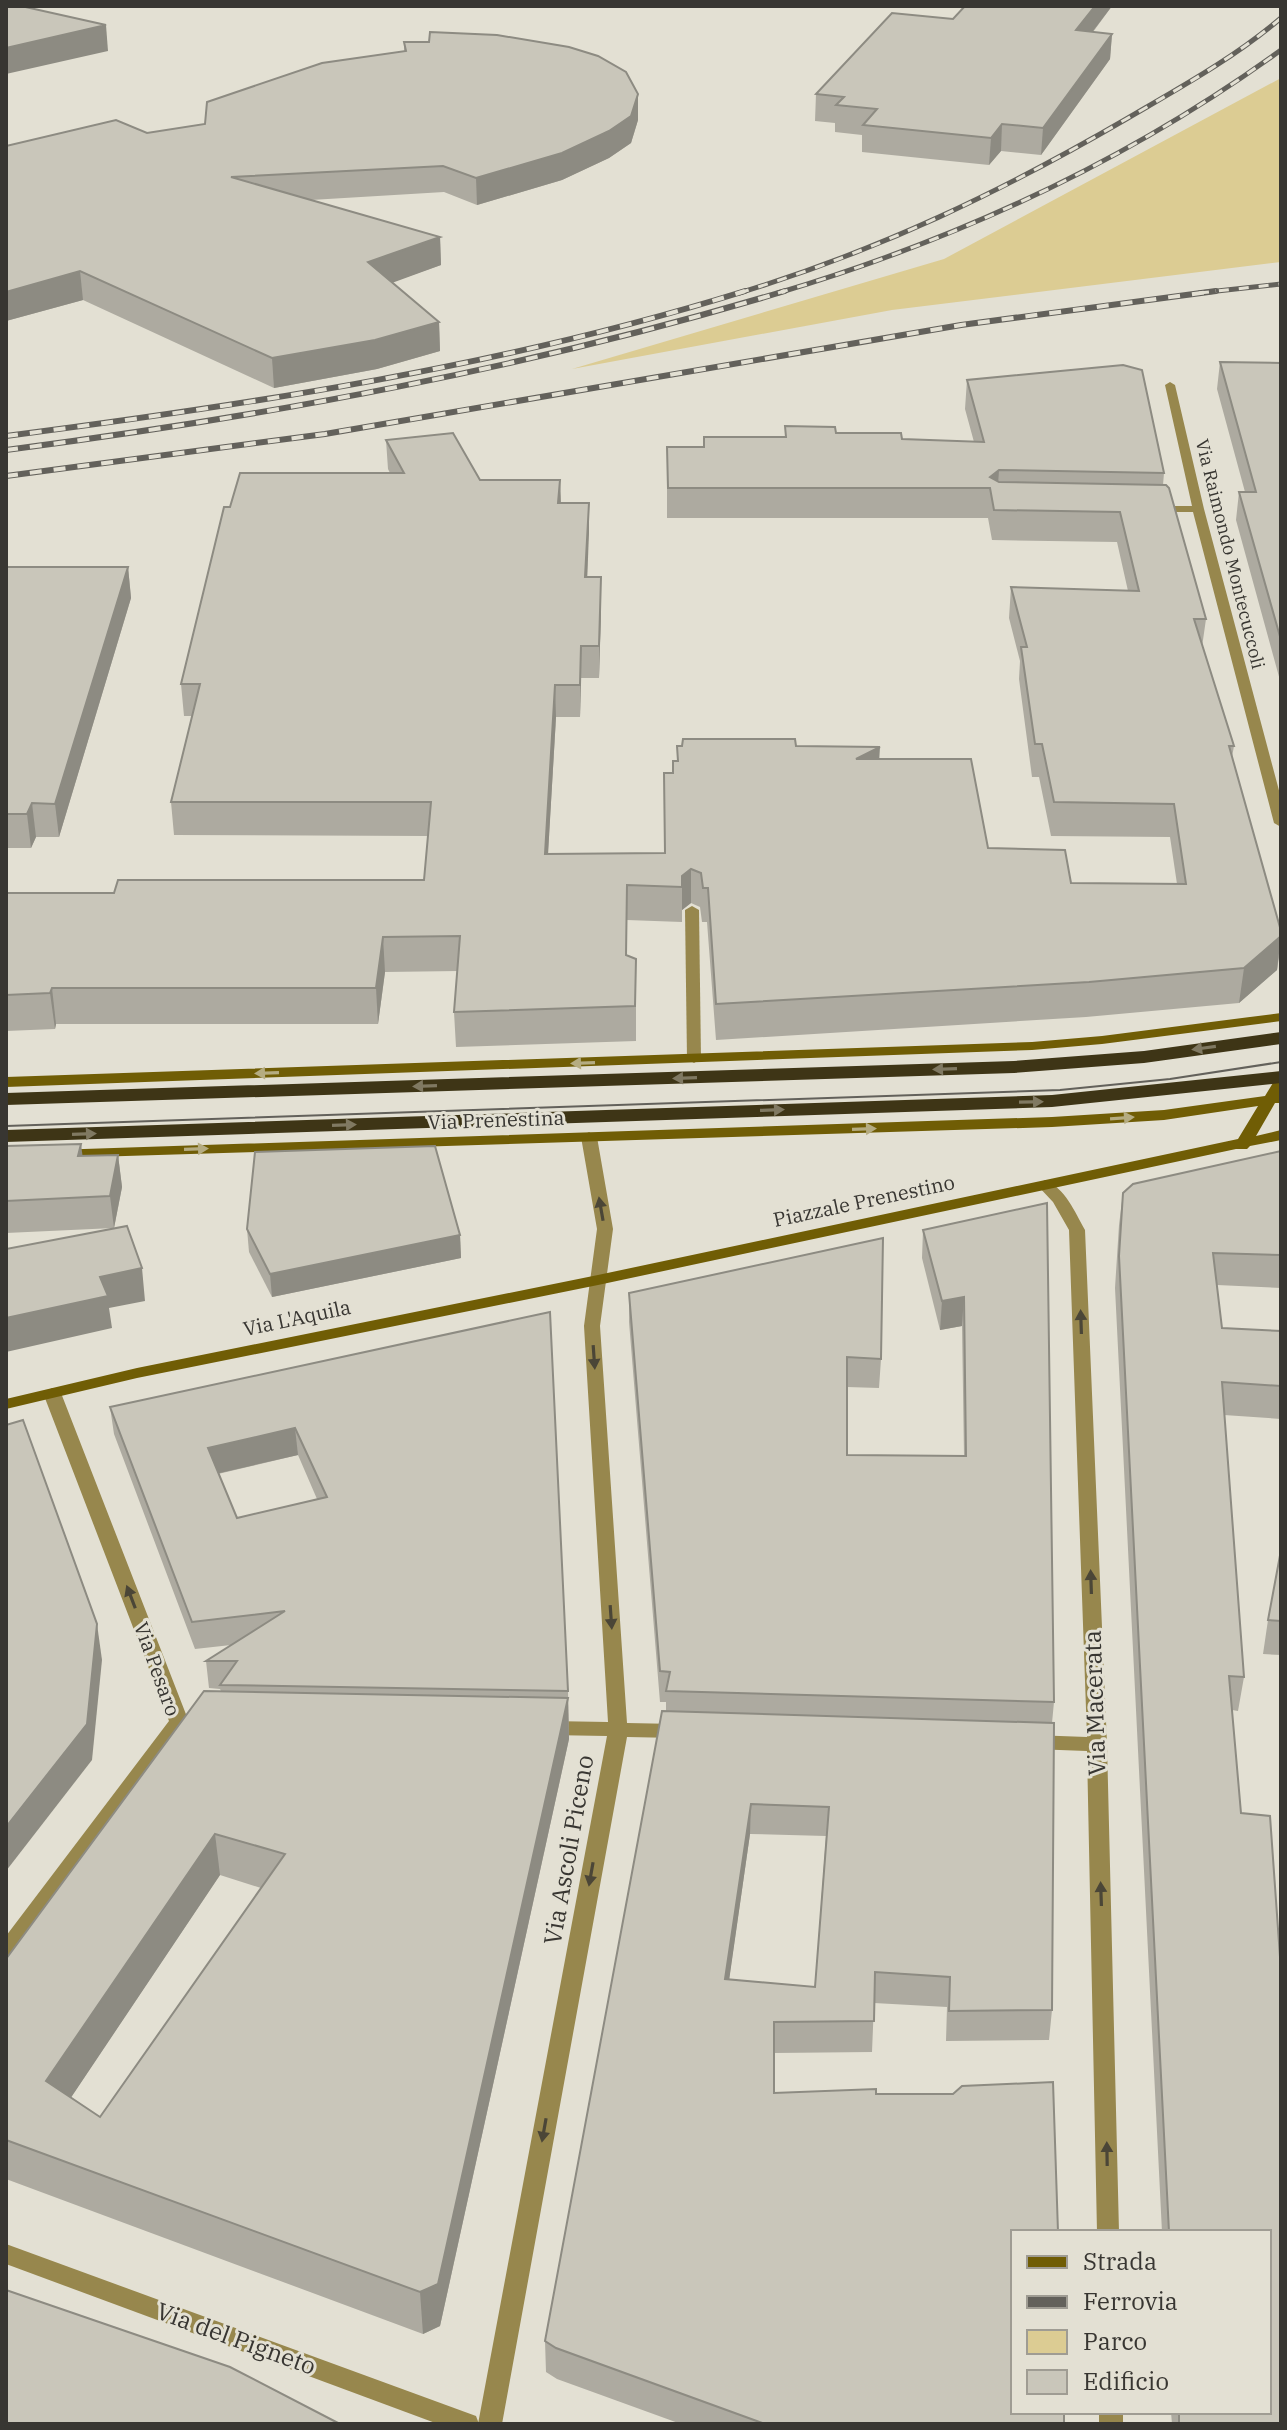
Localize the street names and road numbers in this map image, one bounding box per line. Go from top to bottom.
street label: Via Raimondo Montecuccoli [1191,437,1270,672]
street label: Via Prenestina [427,1104,565,1135]
street label: Piazzale Prenestino [771,1168,957,1233]
street label: Via L'Aquila [241,1293,353,1342]
street label: Via Pesaro [128,1618,187,1720]
street label: Via Macerata [1075,1630,1113,1776]
street label: Via Ascoli Piceno [536,1752,600,1947]
street label: Via del Pigneto [152,2294,321,2382]

